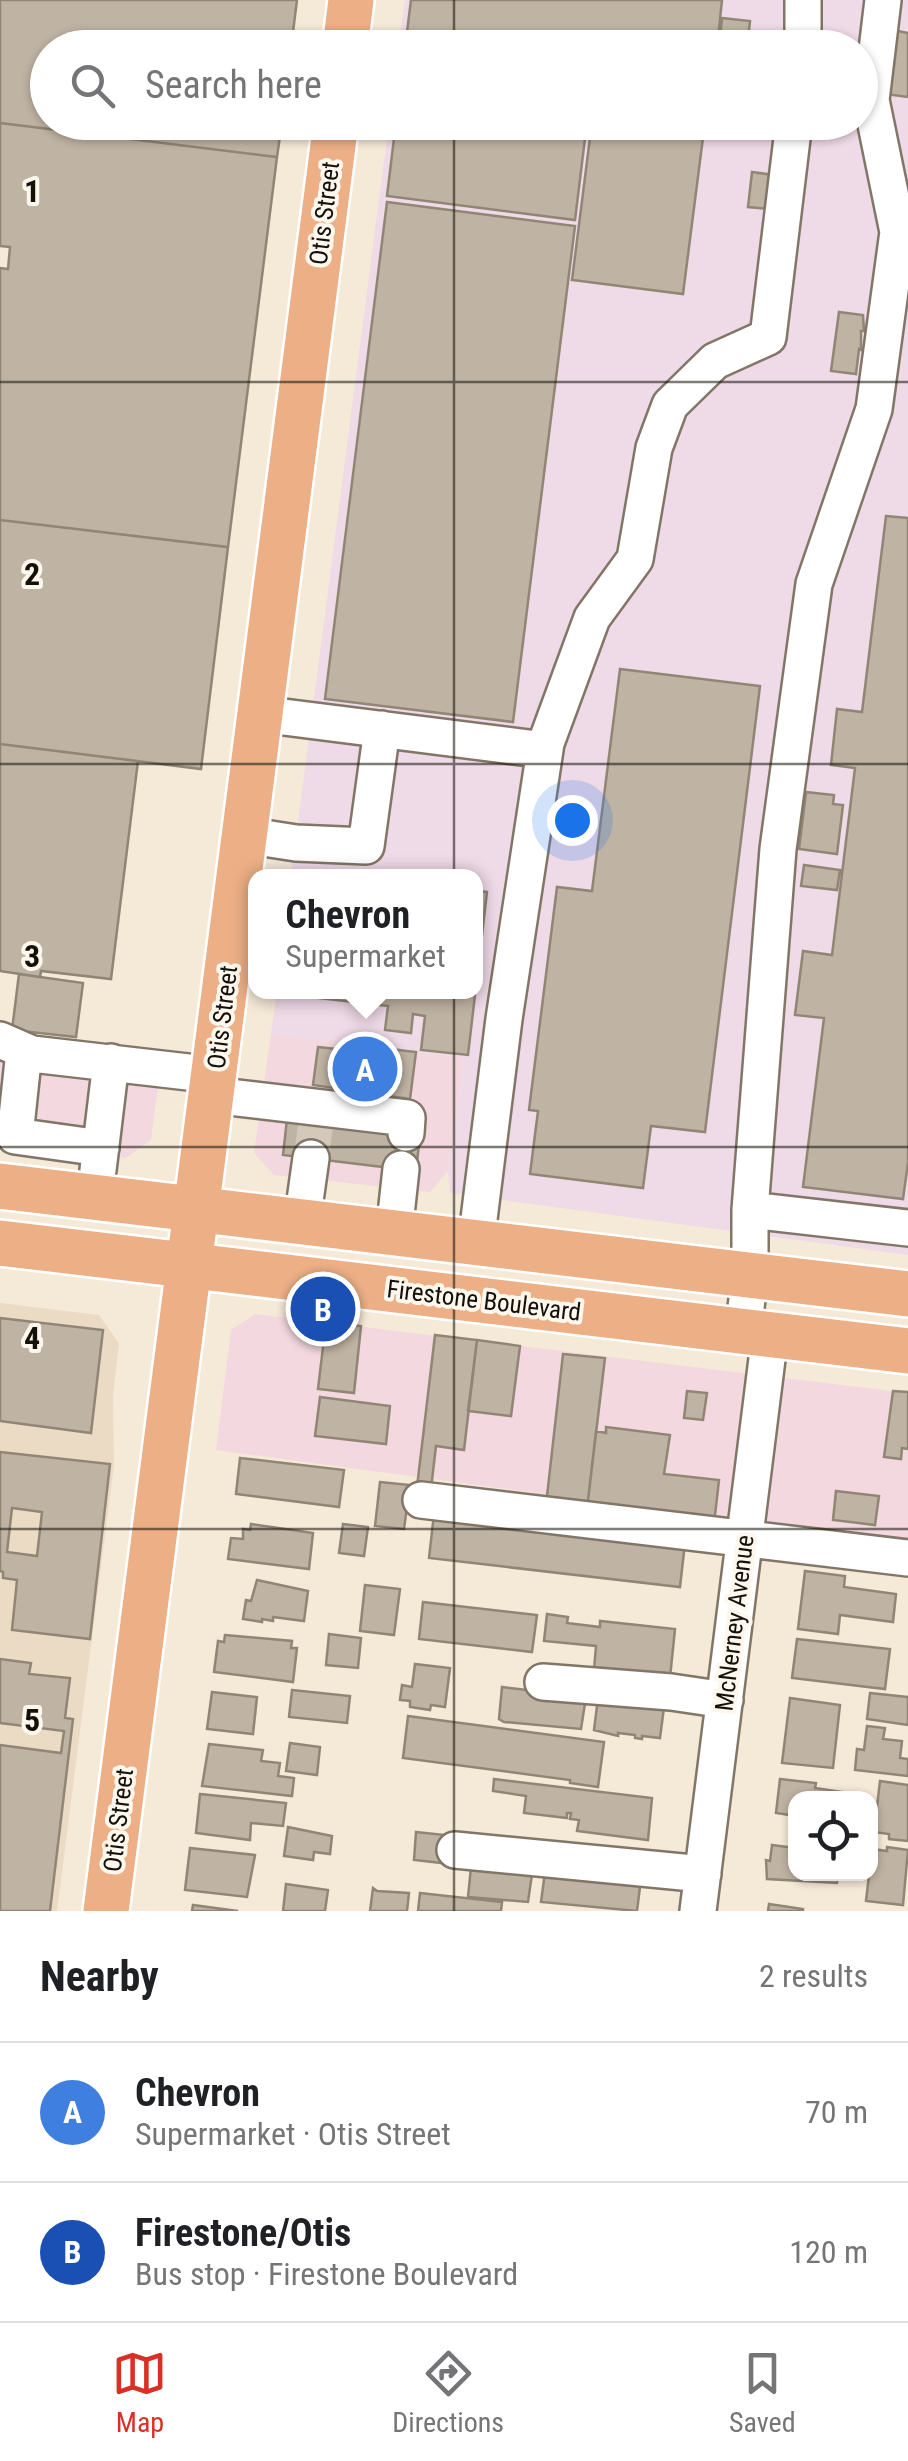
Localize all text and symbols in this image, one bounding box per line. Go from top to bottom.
search box [30,30,878,140]
icon: search [65,58,120,113]
text: Search here [145,63,322,107]
street label: Otis Street [304,160,345,266]
text: 1 [24,172,40,210]
text: 2 [24,555,40,593]
your location [547,795,598,846]
popup [248,869,483,999]
text: Chevron [285,893,410,937]
text: 3 [24,937,40,975]
text: Supermarket [285,937,446,975]
street label: Otis Street [202,964,243,1070]
pin: A [332,1032,398,1106]
pin: B [290,1272,356,1346]
street label: Firestone Boulevard [385,1274,583,1327]
text: 4 [24,1319,40,1357]
street label: McNerney Avenue [709,1533,760,1713]
text: 5 [24,1701,40,1739]
street label: Otis Street [98,1767,139,1873]
map controls [788,1791,878,1881]
button: locate [788,1791,878,1881]
text: Nearby [40,1952,159,2001]
text: 2 results [759,1957,868,1995]
text: Chevron [135,2071,260,2115]
text: A [63,2093,82,2131]
text: 70 m [805,2093,868,2131]
text: Supermarket · Otis Street [135,2115,451,2153]
text: Firestone/Otis [135,2211,351,2255]
text: B [64,2233,81,2271]
text: 120 m [789,2233,868,2271]
text: Bus stop · Firestone Boulevard [135,2255,518,2293]
tab: Map [112,2346,167,2439]
tab: Directions [392,2346,504,2439]
tab: Saved [729,2346,796,2439]

